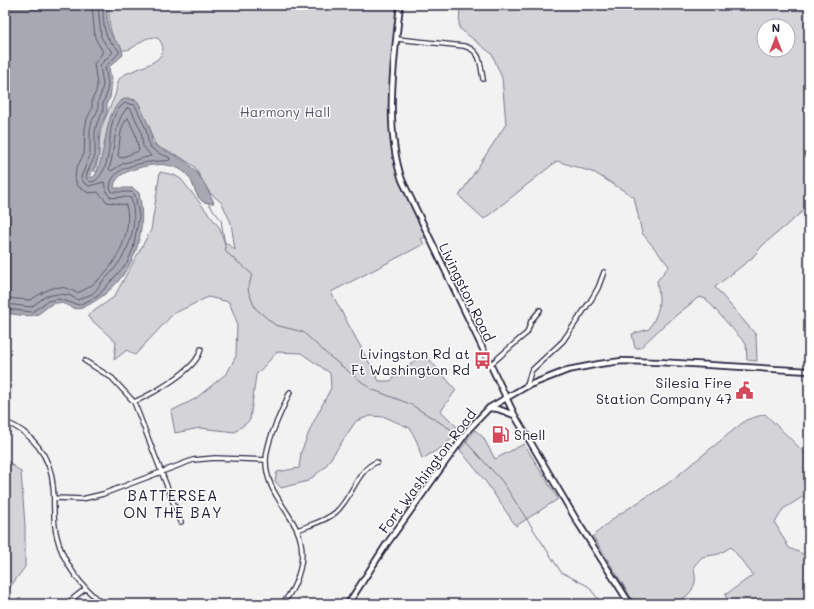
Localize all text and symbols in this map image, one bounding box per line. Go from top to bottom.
north arrow [756,18,796,58]
text: N [772,20,780,35]
park label: Harmony Hall [240,102,330,121]
street label: Livingston Road [435,239,499,345]
place label: Livingston Rd at Ft Washington Rd [351,344,470,379]
bus stop icon: Livingston Rd at Ft Washington Rd [473,351,493,371]
place label: Silesia Fire Station Company 47 [596,373,732,408]
public building icon: Silesia Fire Station Company 47 [735,380,755,400]
street label: Fort Washington Road [374,405,480,537]
fuel station icon: Shell [491,424,511,444]
place label: Shell [514,425,545,444]
district label: BATTERSEA ON THE BAY [123,485,223,522]

